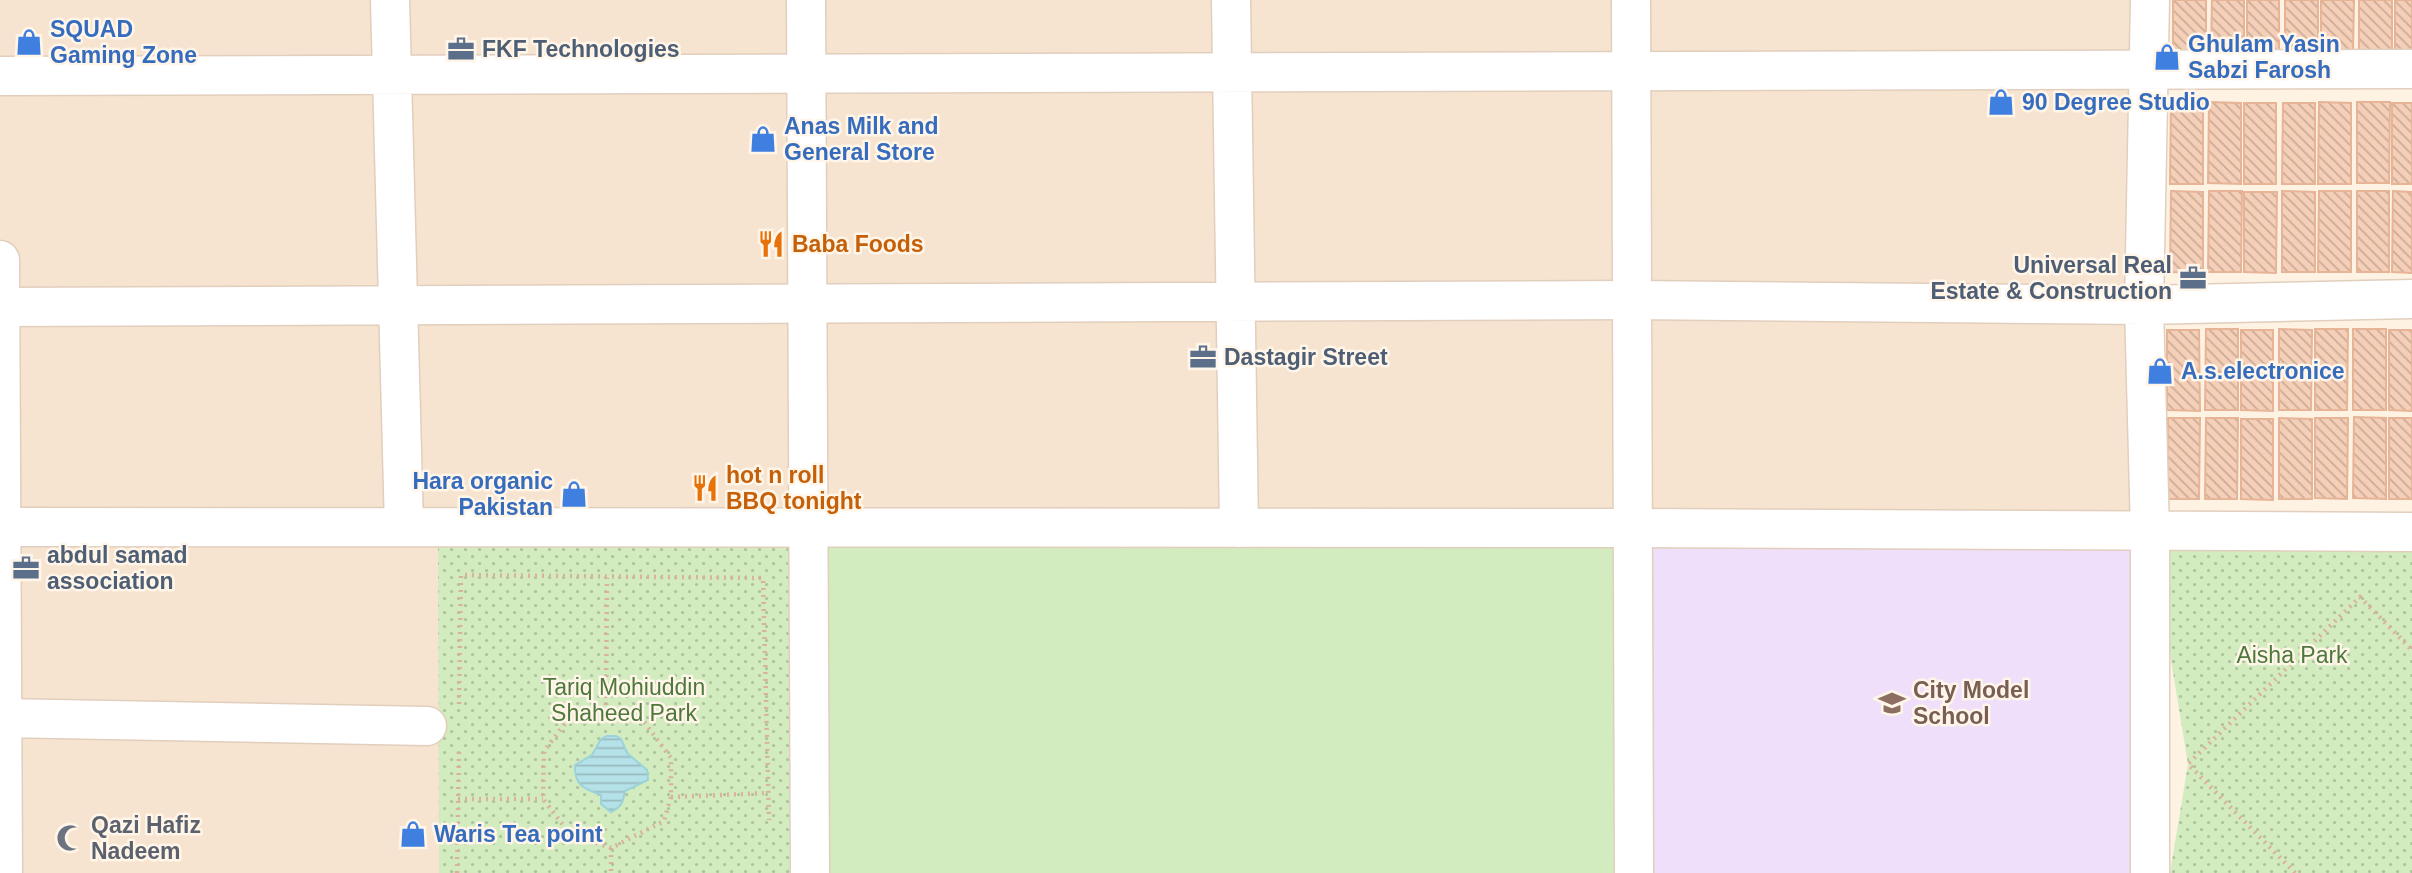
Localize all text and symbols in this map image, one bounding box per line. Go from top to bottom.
place label: SQUAD Gaming Zone [50,16,197,68]
shop icon: SQUAD Gaming Zone [14,27,44,57]
place label: Ghulam Yasin Sabzi Farosh [2188,31,2340,83]
office icon: FKF Technologies [446,34,476,64]
place label: FKF Technologies [482,36,680,62]
shop icon: Ghulam Yasin Sabzi Farosh [2152,42,2182,72]
shop icon: 90 Degree Studio [1986,87,2016,117]
place label: 90 Degree Studio [2022,89,2210,115]
place label: Anas Milk and General Store [784,113,939,165]
shop icon: Anas Milk and General Store [748,124,778,154]
restaurant icon: Baba Foods [756,229,786,259]
place label: Baba Foods [792,231,924,257]
place label: Universal Real Estate & Construction [1930,252,2172,304]
office icon: Universal Real Estate & Construction [2178,263,2208,293]
office icon: Dastagir Street [1188,342,1218,372]
place label: Dastagir Street [1224,344,1388,370]
shop icon: A.s.electronice [2145,356,2175,386]
place label: A.s.electronice [2181,358,2345,384]
place label: hot n roll BBQ tonight [726,462,862,514]
place label: Hara organic Pakistan [412,468,553,520]
restaurant icon: hot n roll BBQ tonight [690,473,720,503]
shop icon: Hara organic Pakistan [559,479,589,509]
place label: abdul samad association [47,542,188,594]
office icon: abdul samad association [11,553,41,583]
park label: Aisha Park [2236,642,2348,668]
park label: Tariq Mohiuddin Shaheed Park [543,674,705,726]
place label: City Model School [1913,677,2029,729]
school or university icon: City Model School [1877,688,1907,718]
place label: Qazi Hafiz Nadeem [91,812,201,864]
shop icon: Waris Tea point [398,819,428,849]
place label: Waris Tea point [434,821,603,847]
mosque icon: Qazi Hafiz Nadeem [55,823,85,853]

